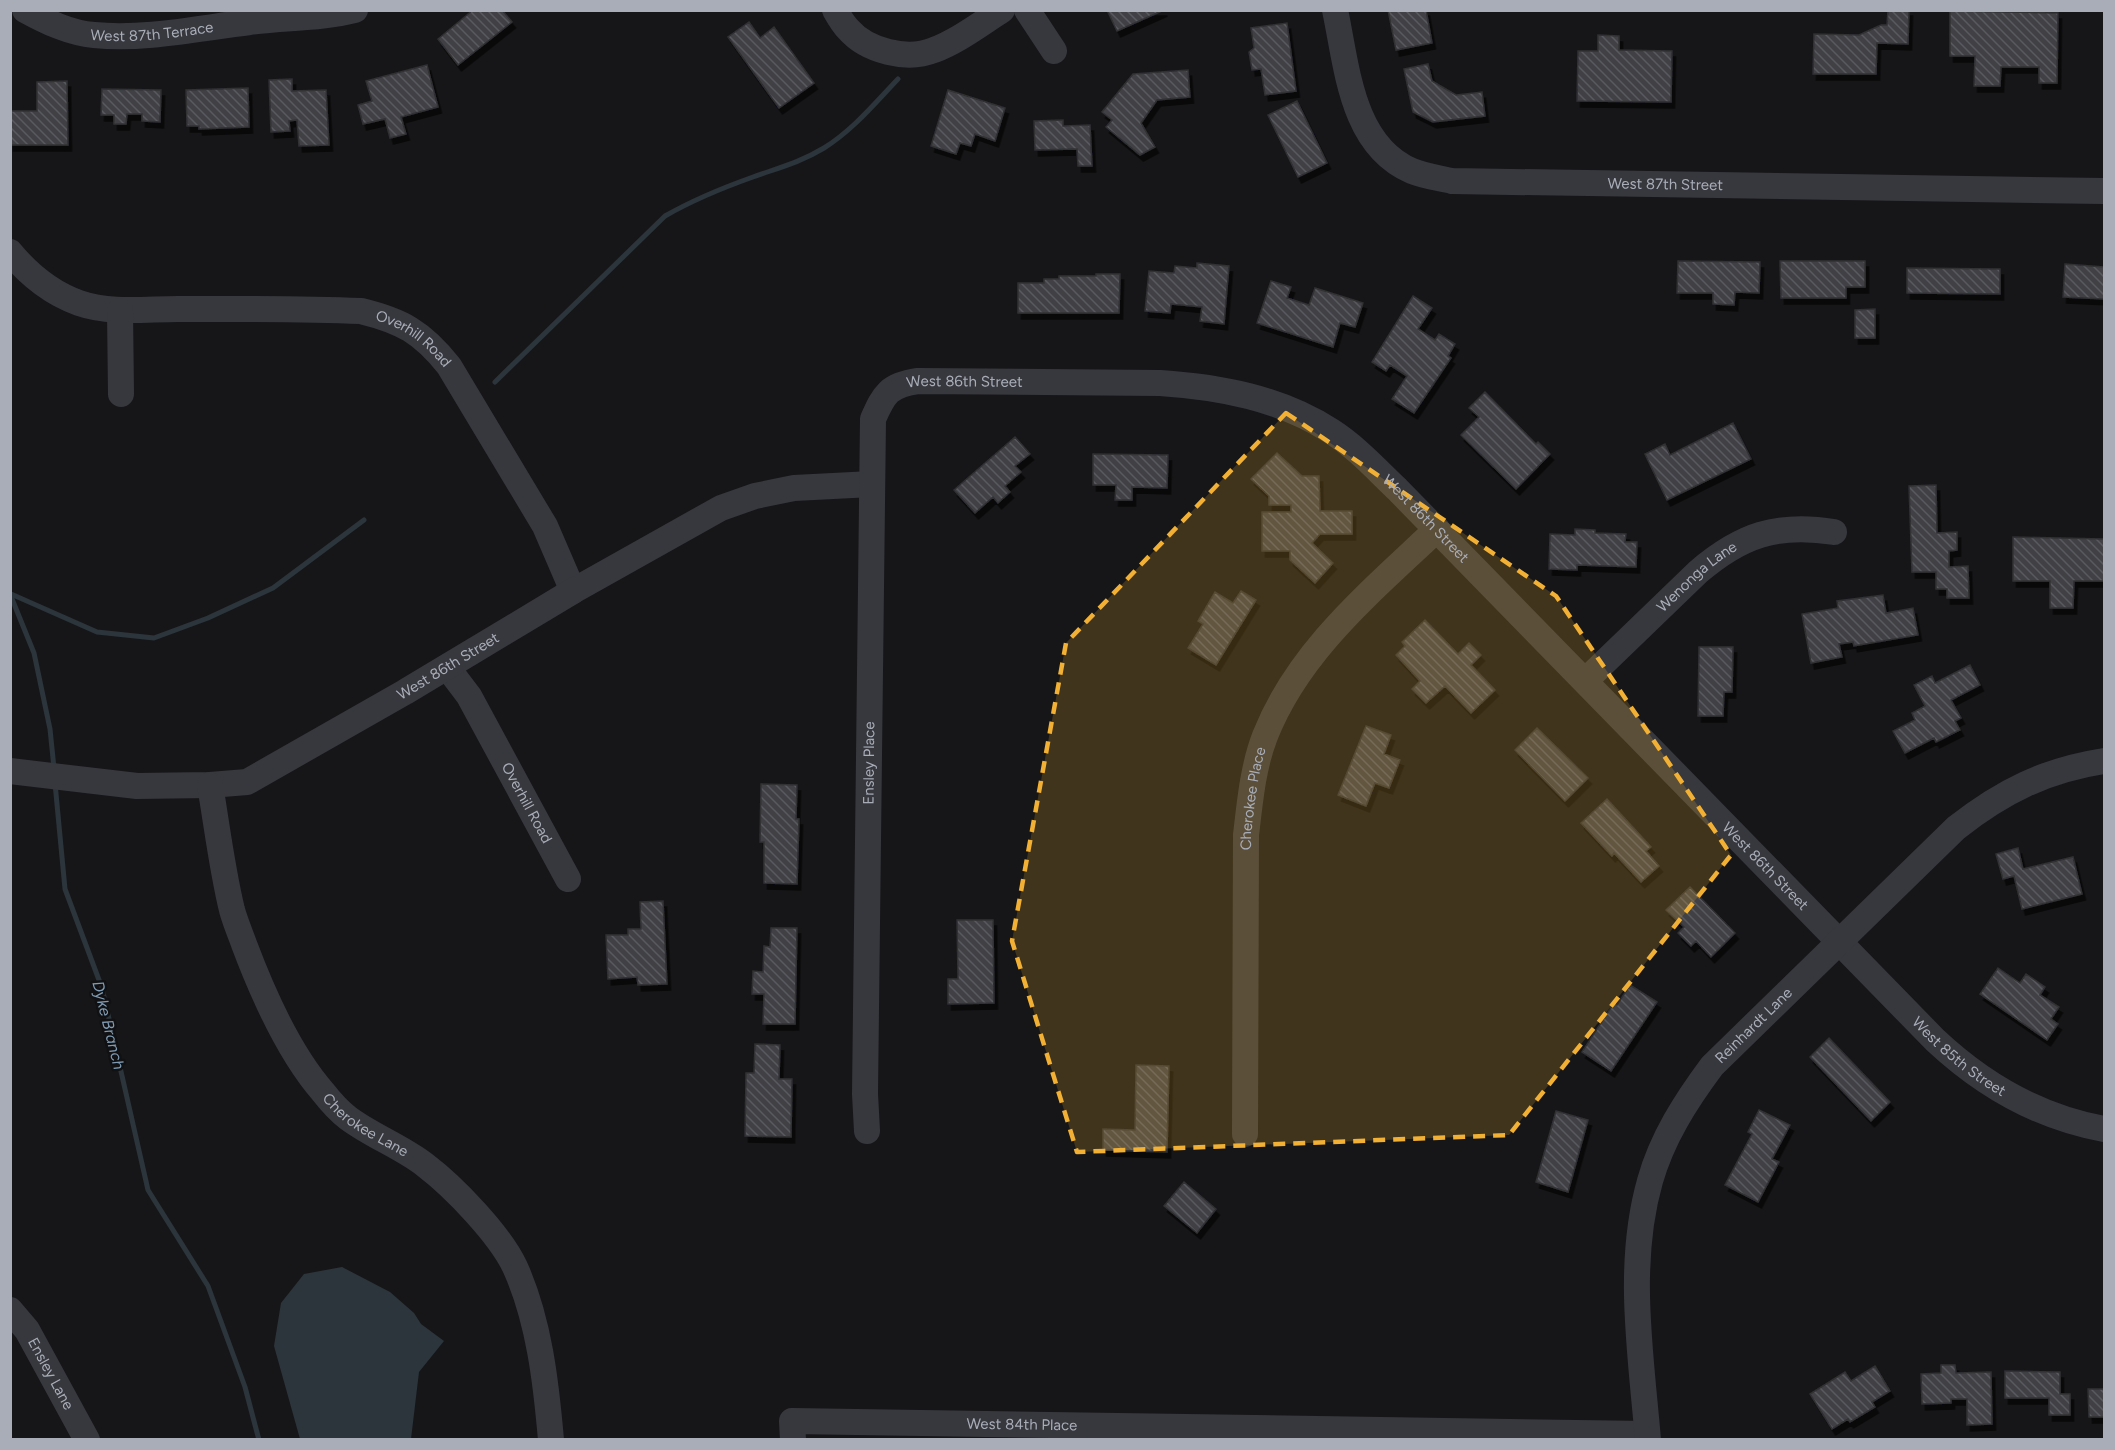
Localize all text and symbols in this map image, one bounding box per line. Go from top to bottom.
street label: West 87th Terrace [90,18,214,45]
street label: West 87th Street [1607,174,1723,194]
street label: Overhill Road [374,306,455,371]
street label: West 86th Street [905,371,1023,392]
street label: West 86th Street [1379,471,1473,566]
street label: Wenonga Lane [1653,538,1740,616]
street label: West 86th Street [394,628,503,704]
street label: Ensley Place [859,721,878,805]
street label: Cherokee Place [1237,745,1270,850]
street label: Overhill Road [498,759,556,847]
street label: West 86th Street [1718,818,1812,914]
water label: Dyke Branch [88,979,129,1072]
street label: Reinhardt Lane [1711,984,1796,1067]
street label: West 85th Street [1908,1013,2009,1100]
street label: Cherokee Lane [319,1089,412,1161]
street label: Ensley Lane [24,1335,78,1413]
street label: West 84th Place [966,1415,1077,1434]

